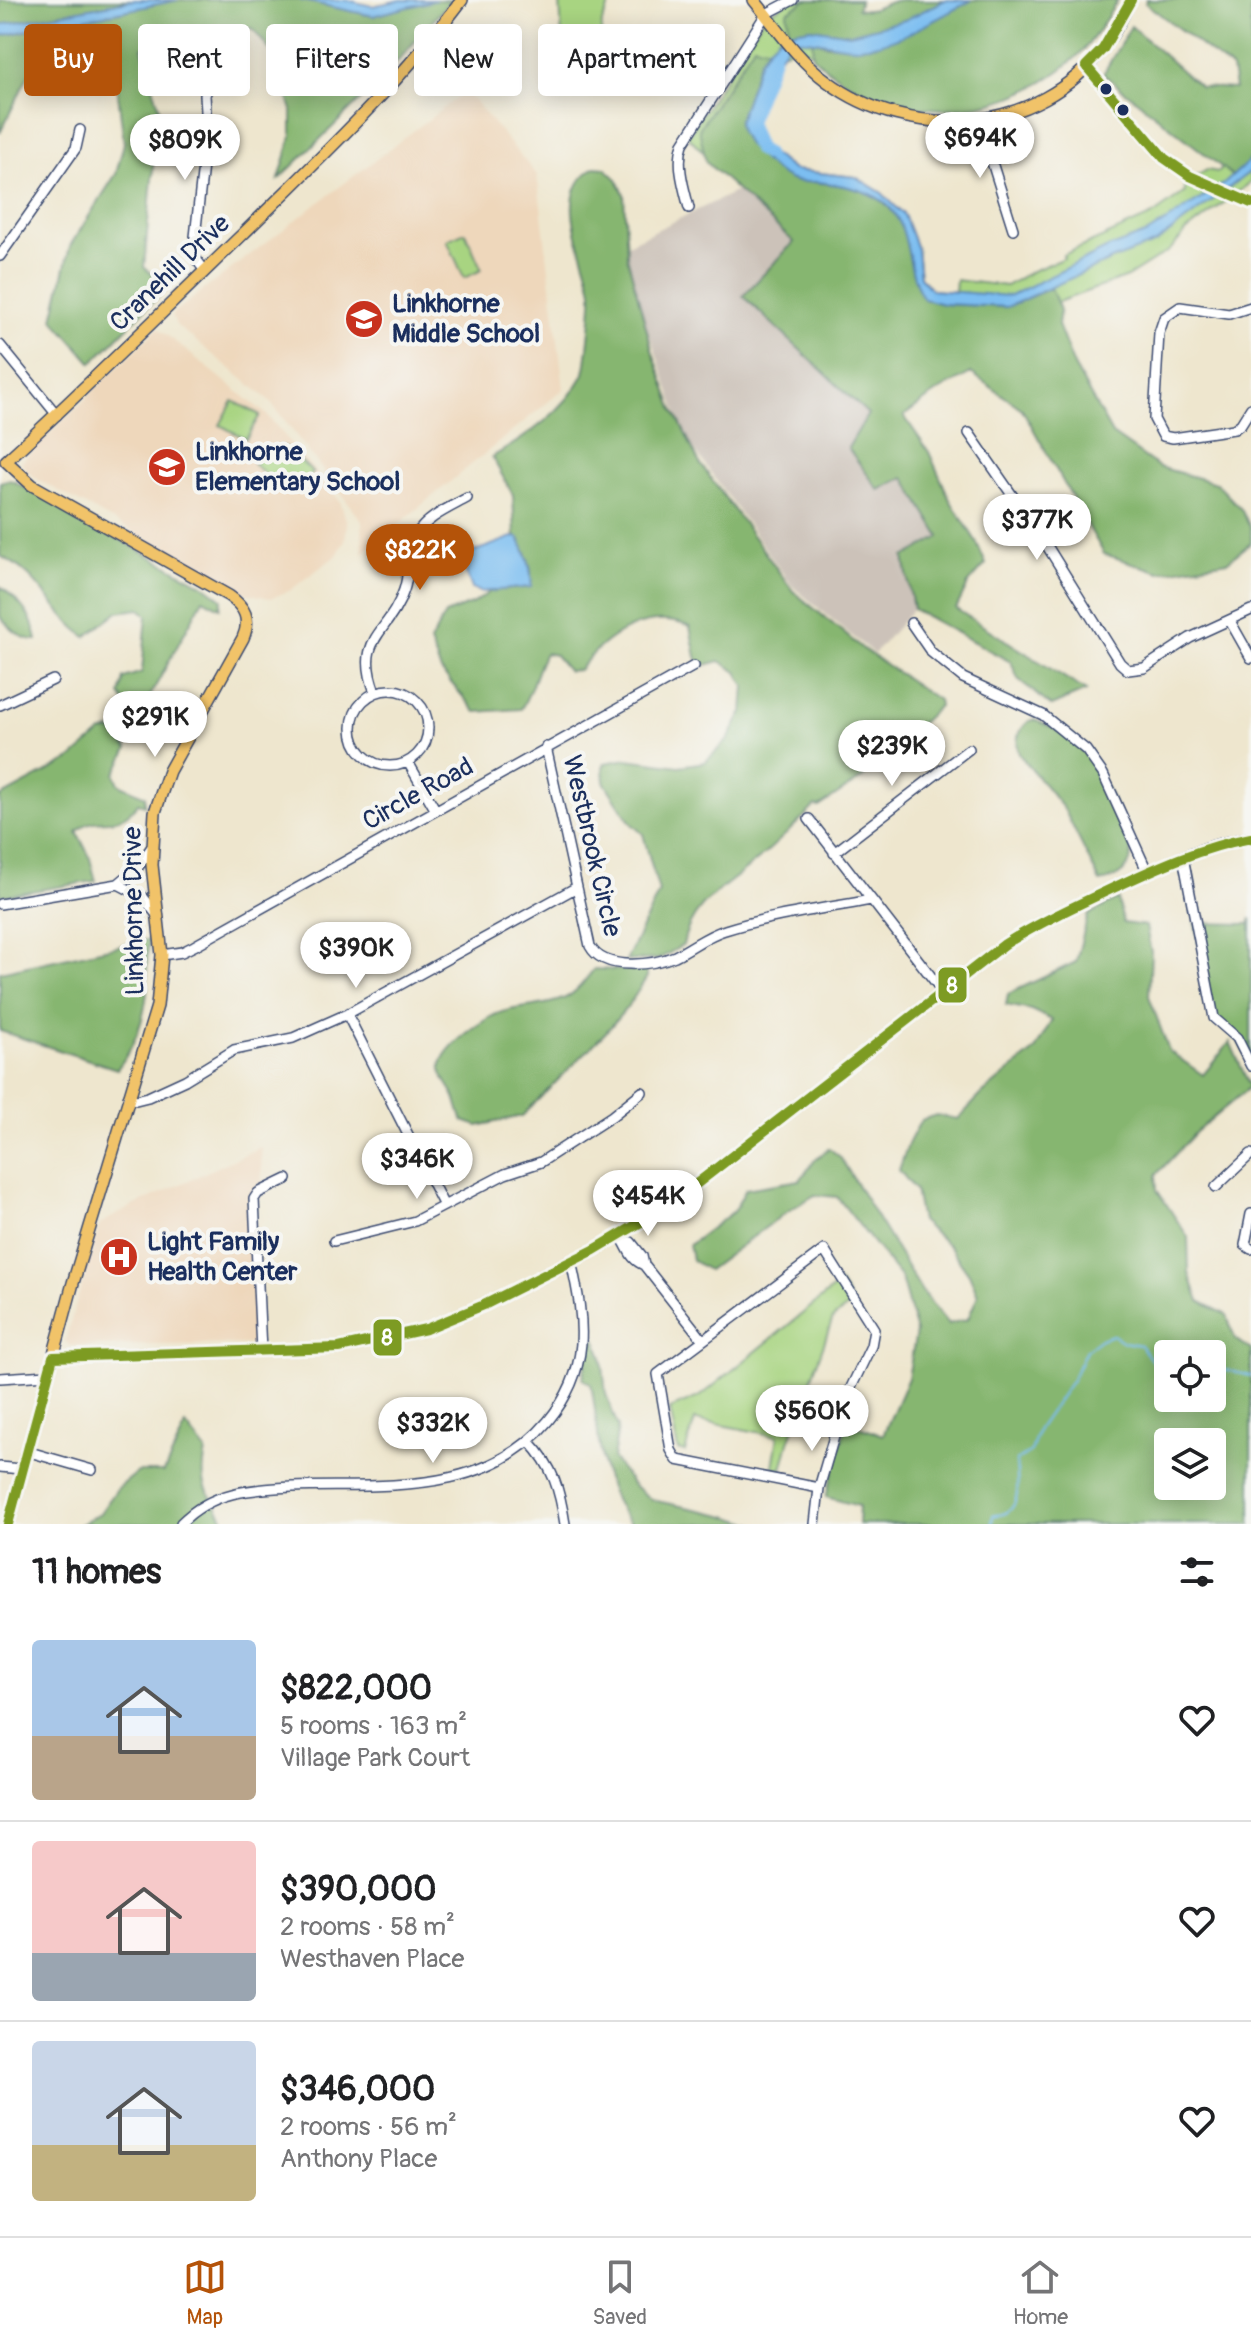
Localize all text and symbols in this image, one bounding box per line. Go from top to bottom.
chip: Buy [24,24,122,96]
chip: Rent [138,24,250,96]
chip: Filters [266,24,398,96]
chip: New [414,24,522,96]
chip: Apartment [538,24,725,96]
unlabelled marker [1098,81,1114,97]
unlabelled marker [1115,102,1131,118]
pin: $694K [924,112,1036,180]
pin: $809K [129,114,241,182]
text: $694K [943,122,1017,154]
text: $809K [148,124,222,156]
street label: Cranehill Drive [103,208,237,338]
place label: Linkhorne Middle School [392,288,540,350]
school or university icon: Linkhorne Middle School [343,298,385,340]
place label: Linkhorne Elementary School [195,436,400,498]
school or university icon: Linkhorne Elementary School [146,446,188,488]
pin: $377K [981,494,1093,562]
text: $377K [1001,504,1073,536]
pin: $822K [364,524,476,592]
text: $822K [384,534,456,566]
pin: $291K [99,691,211,759]
text: $291K [121,701,189,733]
pin: $239K [836,720,948,788]
text: $239K [856,730,928,762]
street label: Circle Road [357,751,479,837]
street label: Westbrook Circle [556,752,628,940]
street label: Linkhorne Drive [117,826,151,996]
pin: $390K [300,922,412,990]
text: $390K [318,932,394,964]
line badge: 8 [937,966,968,1004]
text: 8 [946,972,958,1000]
pin: $346K [361,1133,473,1201]
text: $346K [380,1143,454,1175]
pin: $454K [592,1170,704,1238]
text: $454K [611,1180,685,1212]
place label: Light Family Health Center [147,1226,298,1288]
hospital icon: Light Family Health Center [98,1236,140,1278]
line badge: 8 [372,1318,403,1357]
text: 8 [381,1324,393,1352]
map controls [1154,1340,1226,1500]
button: locate [1154,1340,1226,1412]
pin: $560K [756,1385,868,1453]
text: $560K [774,1395,850,1427]
pin: $332K [377,1397,489,1465]
text: $332K [396,1407,470,1439]
button: layers [1154,1428,1226,1500]
icon: filters [1175,1550,1219,1594]
text: 11 homes [32,1551,161,1594]
text: $822,000 [280,1667,432,1710]
icon: home [96,1672,192,1768]
icon: heart [1175,1698,1219,1742]
text: 5 rooms · 163 m² [280,1710,467,1742]
text: Village Park Court [280,1742,470,1774]
text: $390,000 [280,1868,436,1911]
icon: home [96,1873,192,1969]
icon: heart [1175,1899,1219,1943]
text: 2 rooms · 58 m² [280,1911,455,1943]
text: Westhaven Place [280,1943,464,1975]
text: $346,000 [280,2068,435,2111]
icon: home [96,2073,192,2169]
icon: heart [1175,2099,1219,2143]
text: 2 rooms · 56 m² [280,2111,457,2143]
text: Anthony Place [280,2143,437,2175]
tab: Map [183,2255,227,2331]
tab: Saved [592,2255,647,2331]
tab: Home [1013,2255,1068,2331]

